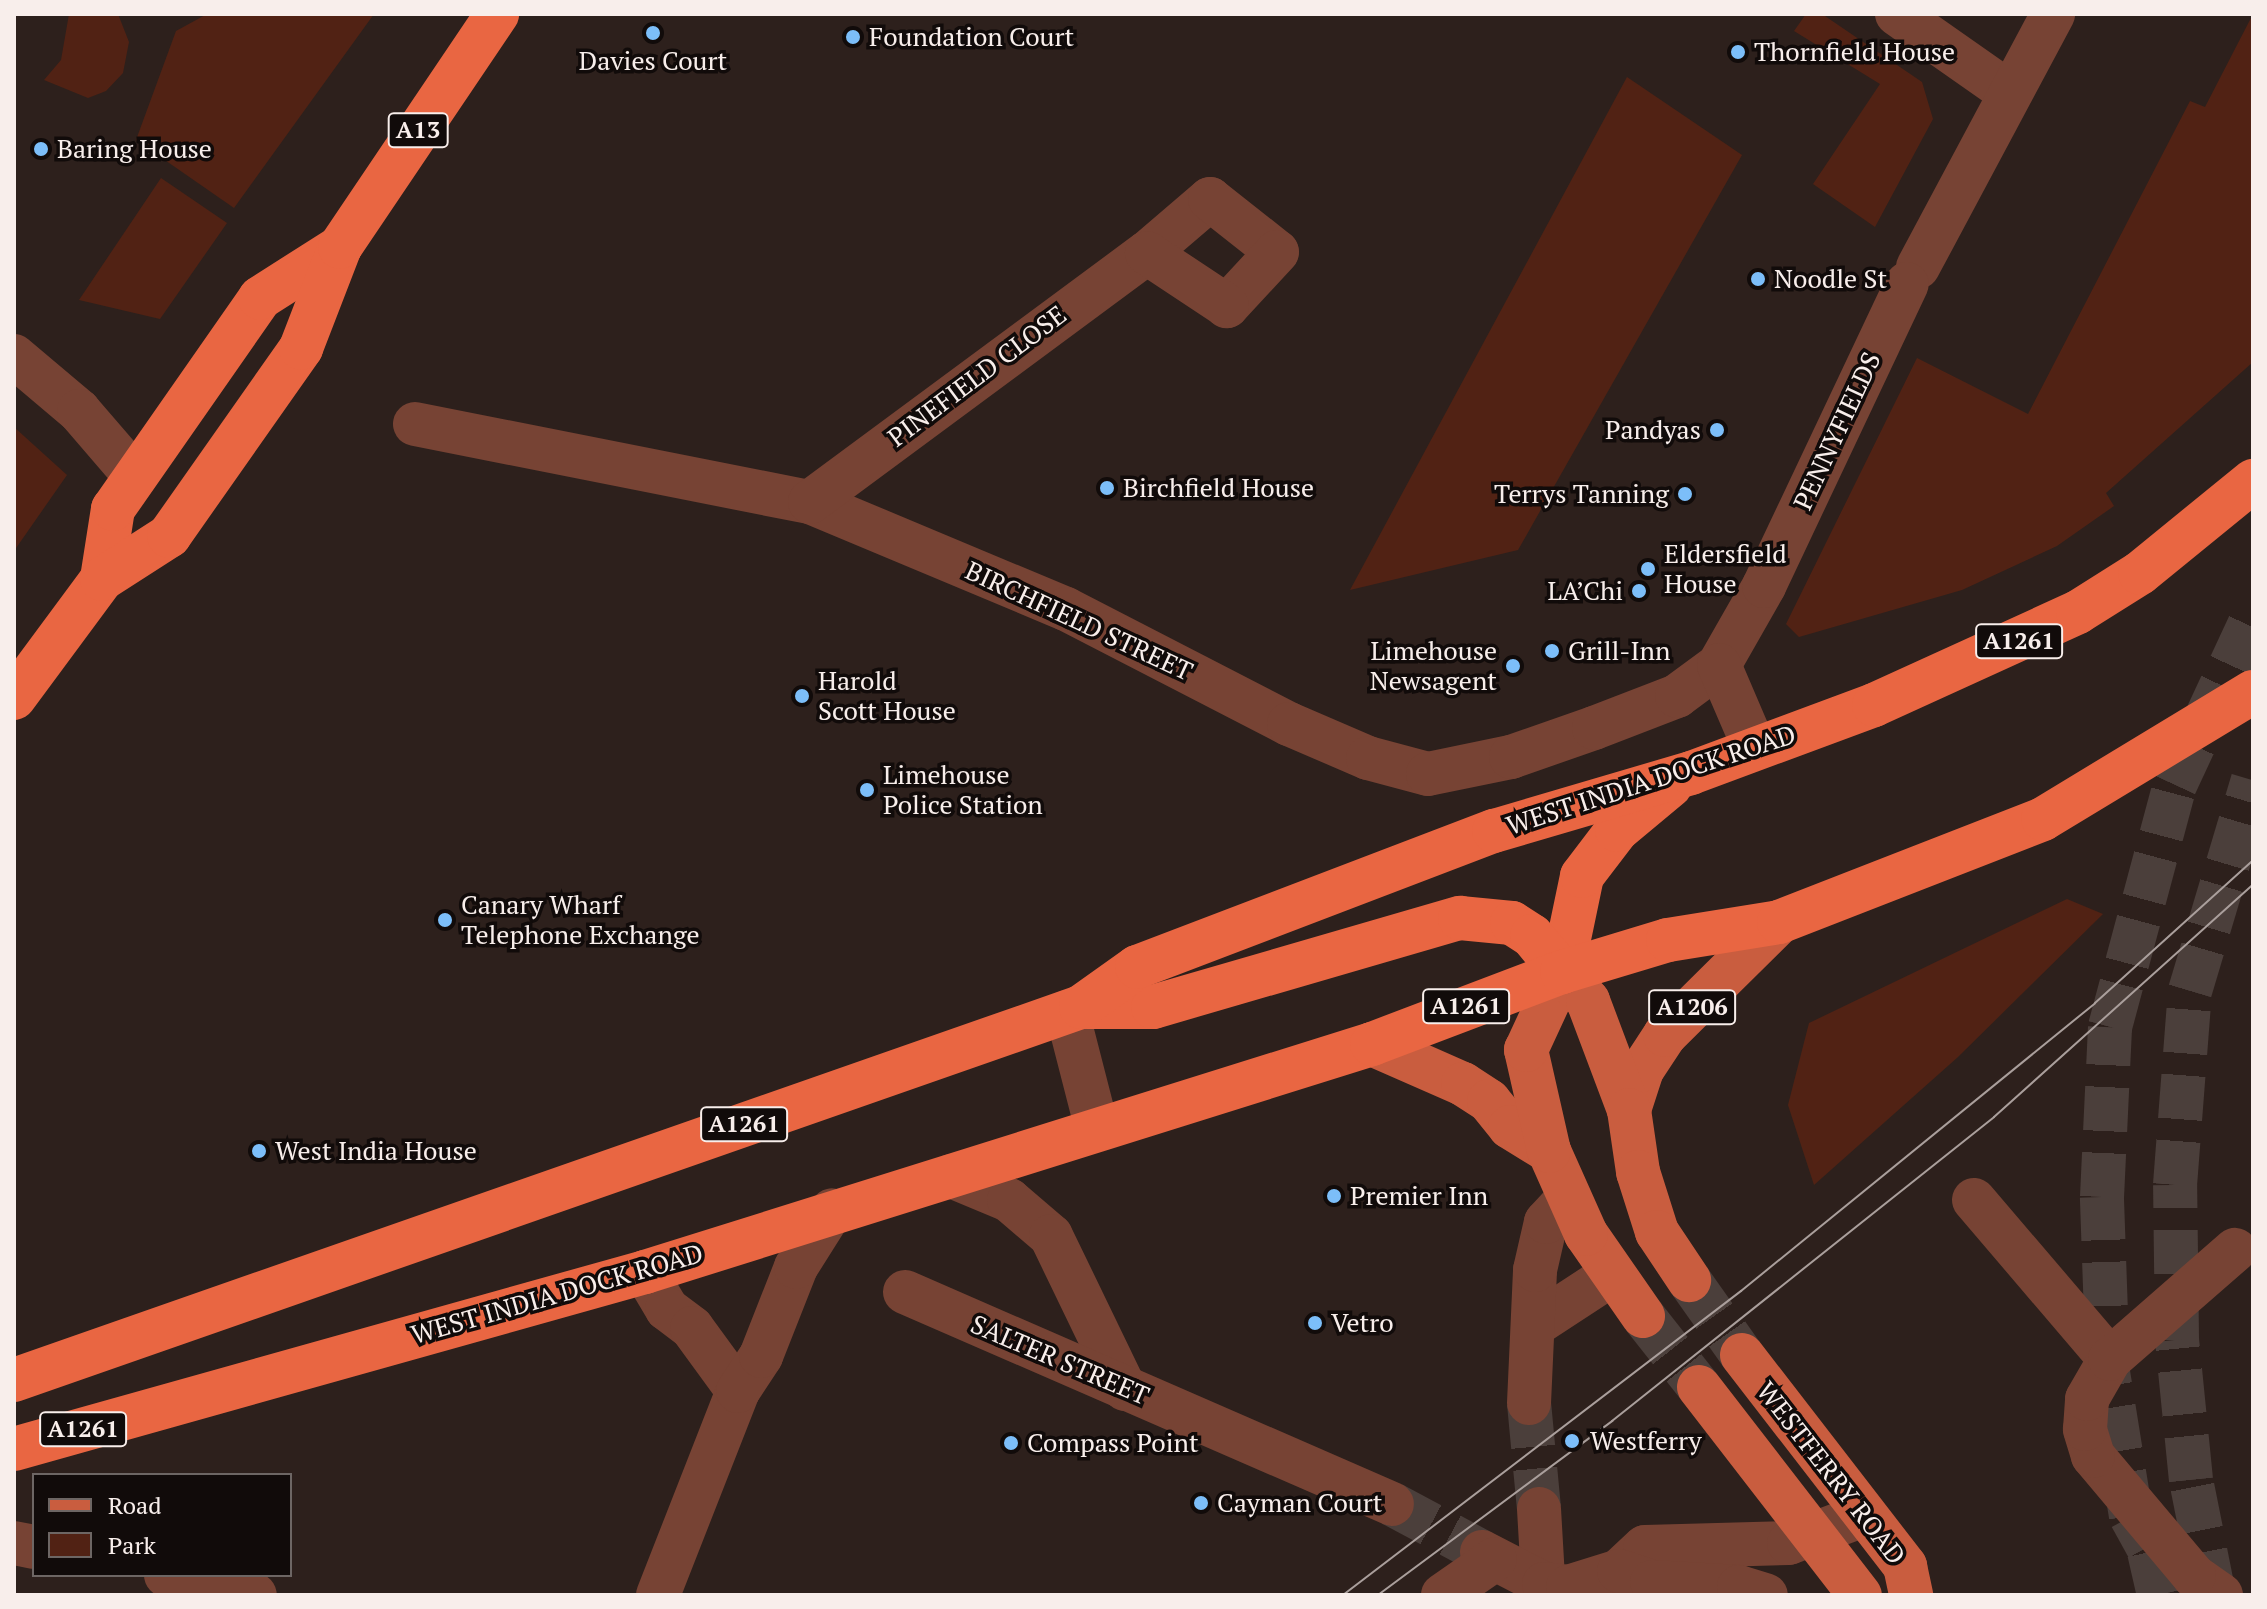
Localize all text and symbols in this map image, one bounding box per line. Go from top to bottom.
place label: Foundation Court [869,21,1074,53]
marker: Davies Court [644,24,662,42]
marker: Foundation Court [844,28,862,46]
place label: Thornfield House [1754,36,1955,68]
marker: Thornfield House [1729,43,1747,61]
place label: Davies Court [579,45,727,77]
road number: A13 [386,110,450,150]
place label: Baring House [57,133,212,165]
marker: Baring House [32,140,50,158]
place label: Noodle St [1774,263,1887,295]
marker: Noodle St [1749,270,1767,288]
street label: PINEFIELD CLOSE [882,299,1072,453]
street label: PENNYFIELDS [1787,347,1887,515]
place label: Pandyas [1605,414,1701,446]
marker: Pandyas [1708,421,1726,439]
place label: Birchfield House [1123,472,1314,504]
place label: Terrys Tanning [1494,478,1669,510]
marker: Birchfield House [1098,479,1116,497]
marker: Terrys Tanning [1676,485,1694,503]
place label: Eldersfield House [1664,538,1787,600]
street label: BIRCHFIELD STREET [961,555,1197,687]
marker: Eldersfield House [1639,560,1657,578]
place label: LA’Chi [1547,575,1623,607]
marker: LA’Chi [1630,582,1648,600]
road number: A1261 [1975,621,2063,661]
place label: Limehouse Newsagent [1370,635,1497,696]
place label: Grill-Inn [1568,635,1670,667]
marker: Grill-Inn [1543,642,1561,660]
marker: Limehouse Newsagent [1504,657,1522,675]
place label: Harold Scott House [818,665,956,726]
marker: Harold Scott House [793,687,811,705]
street label: WEST INDIA DOCK ROAD [1502,718,1800,842]
place label: Limehouse Police Station [883,759,1043,820]
marker: Limehouse Police Station [858,781,876,799]
place label: Canary Wharf Telephone Exchange [461,889,700,950]
marker: Canary Wharf Telephone Exchange [436,911,454,929]
road number: A1261 [1422,986,1510,1026]
road number: A1206 [1648,987,1736,1027]
road number: A1261 [700,1104,788,1144]
place label: West India House [275,1135,477,1167]
marker: West India House [250,1142,268,1160]
place label: Premier Inn [1350,1180,1488,1212]
marker: Premier Inn [1325,1187,1343,1205]
street label: WEST INDIA DOCK ROAD [407,1237,707,1351]
place label: Vetro [1331,1307,1394,1339]
street label: SALTER STREET [966,1308,1154,1412]
marker: Vetro [1306,1314,1324,1332]
street label: WESTFERRY ROAD [1750,1376,1912,1570]
road number: A1261 [39,1409,127,1449]
place label: Westferry [1590,1425,1702,1457]
place label: Compass Point [1027,1427,1199,1459]
marker: Westferry [1561,1430,1583,1452]
marker: Compass Point [1002,1434,1020,1452]
legend [32,1473,292,1577]
place label: Cayman Court [1217,1487,1382,1519]
text: Road [108,1489,162,1521]
marker: Cayman Court [1192,1494,1210,1512]
text: Park [108,1529,156,1561]

